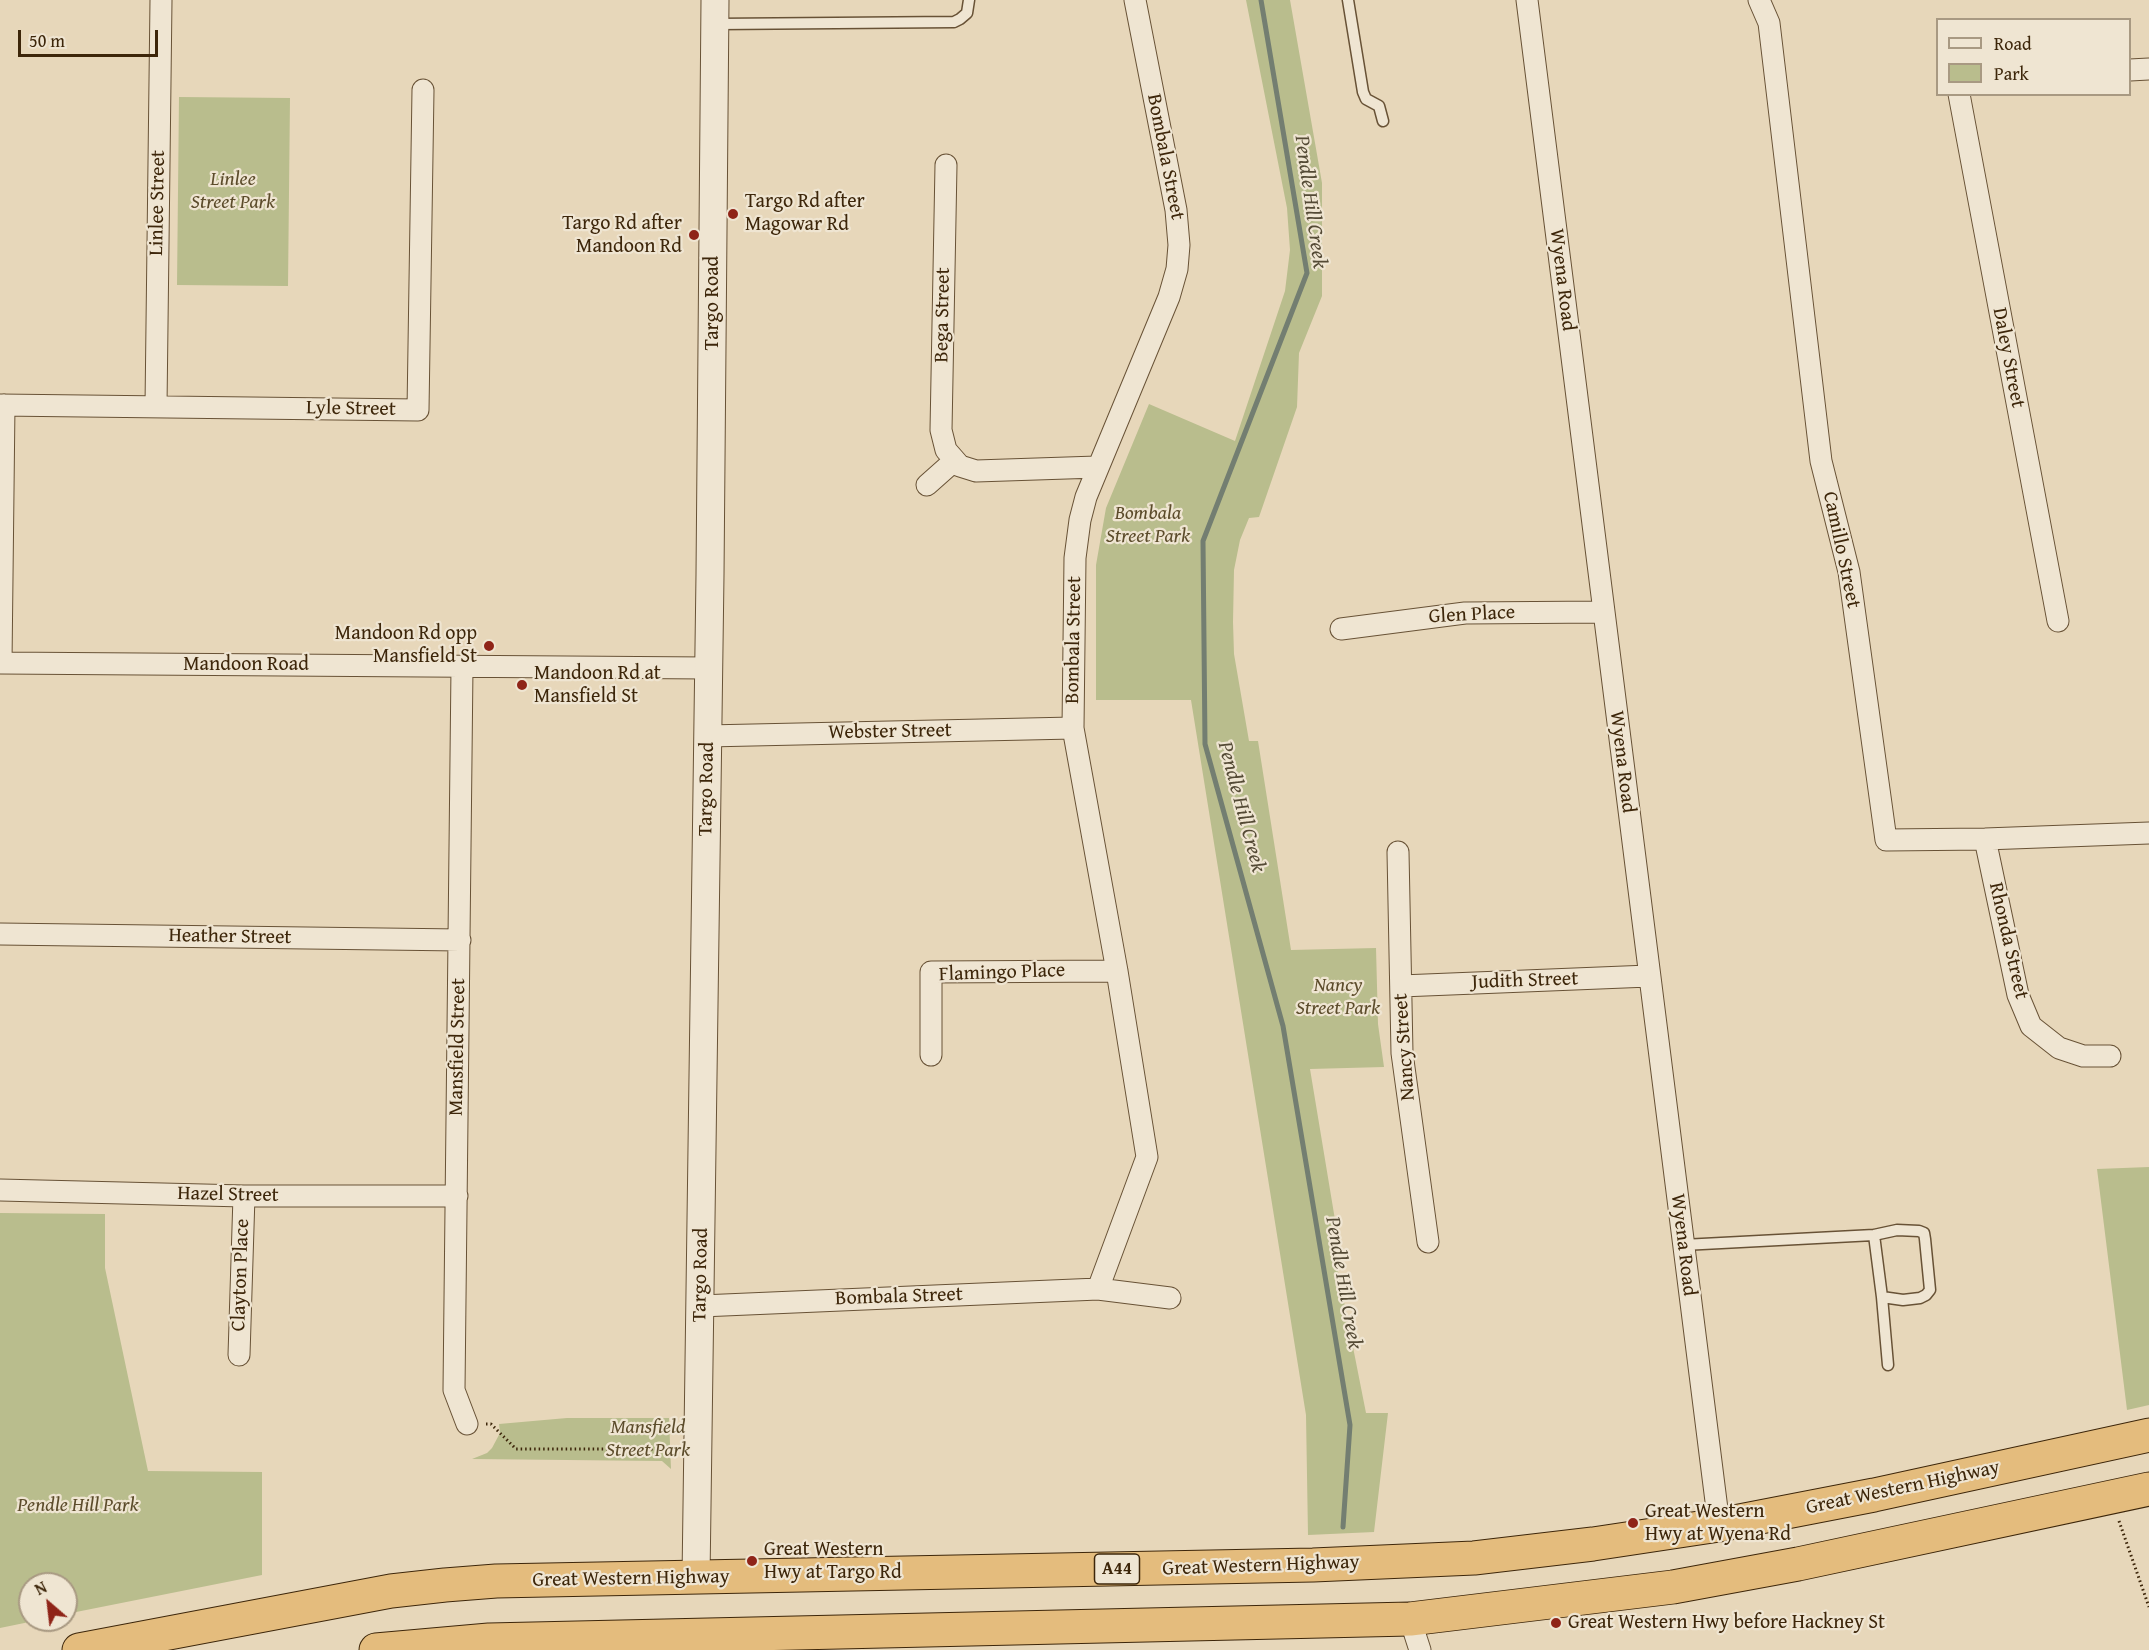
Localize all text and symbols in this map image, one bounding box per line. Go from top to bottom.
scale bar [21,18,160,56]
legend [1936,18,2131,96]
text: 50 m [29,27,65,54]
text: Road [1994,30,2032,57]
text: Park [1994,60,2029,87]
street label: Bombala Street [1141,92,1189,222]
water label: Pendle Hill Creek [1288,134,1332,270]
street label: Linlee Street [145,150,171,256]
park label: Linlee Street Park [191,168,275,215]
place label: Targo Rd after Magowar Rd [745,190,865,237]
marker: Targo Rd after Magowar Rd [726,207,740,221]
place label: Targo Rd after Mandoon Rd [562,212,682,259]
street label: Wyena Road [1544,227,1580,333]
marker: Targo Rd after Mandoon Rd [687,228,701,242]
street label: Targo Road [701,256,725,350]
street label: Bega Street [930,267,956,363]
street label: Daley Street [1987,306,2029,410]
street label: Lyle Street [306,396,396,422]
street label: Camillo Street [1817,489,1865,611]
park label: Bombala Street Park [1106,502,1190,549]
street label: Bombala Street [1061,576,1087,704]
street label: Glen Place [1428,601,1516,629]
place label: Mandoon Rd opp Mansfield St [335,622,477,669]
marker: Mandoon Rd opp Mansfield St [482,639,496,653]
street label: Mandoon Road [183,653,309,677]
place label: Mandoon Rd at Mansfield St [534,662,661,709]
marker: Mandoon Rd at Mansfield St [515,678,529,692]
street label: Wyena Road [1604,709,1640,815]
street label: Webster Street [828,719,952,745]
water label: Pendle Hill Creek [1211,739,1271,875]
street label: Targo Road [694,742,720,836]
street label: Rhonda Street [1983,880,2033,1002]
street label: Heather Street [168,924,292,950]
street label: Flamingo Place [938,959,1066,987]
street label: Judith Street [1471,967,1579,995]
park label: Nancy Street Park [1296,974,1380,1021]
street label: Mansfield Street [445,978,471,1116]
street label: Nancy Street [1389,993,1421,1101]
street label: Hazel Street [177,1182,279,1208]
street label: Wyena Road [1665,1192,1701,1298]
water label: Pendle Hill Creek [1319,1215,1367,1351]
street label: Clayton Place [227,1218,255,1332]
street label: Targo Road [688,1228,714,1322]
street label: Bombala Street [835,1283,963,1311]
park label: Mansfield Street Park [606,1416,690,1463]
street label: Great Western Highway [1804,1456,2002,1520]
park label: Pendle Hill Park [17,1494,139,1518]
place label: Great Western Hwy at Wyena Rd [1645,1500,1791,1547]
marker: Great Western Hwy at Wyena Rd [1626,1516,1640,1530]
place label: Great Western Hwy at Targo Rd [764,1538,902,1585]
street label: Great Western Highway [1162,1551,1360,1581]
marker: Great Western Hwy at Targo Rd [745,1554,759,1568]
road number: A44 [1094,1554,1140,1584]
street label: Great Western Highway [532,1565,730,1593]
north arrow [18,1572,78,1632]
text: N [30,1575,51,1601]
place label: Great Western Hwy before Hackney St [1568,1611,1885,1635]
marker: Great Western Hwy before Hackney St [1549,1616,1563,1630]

